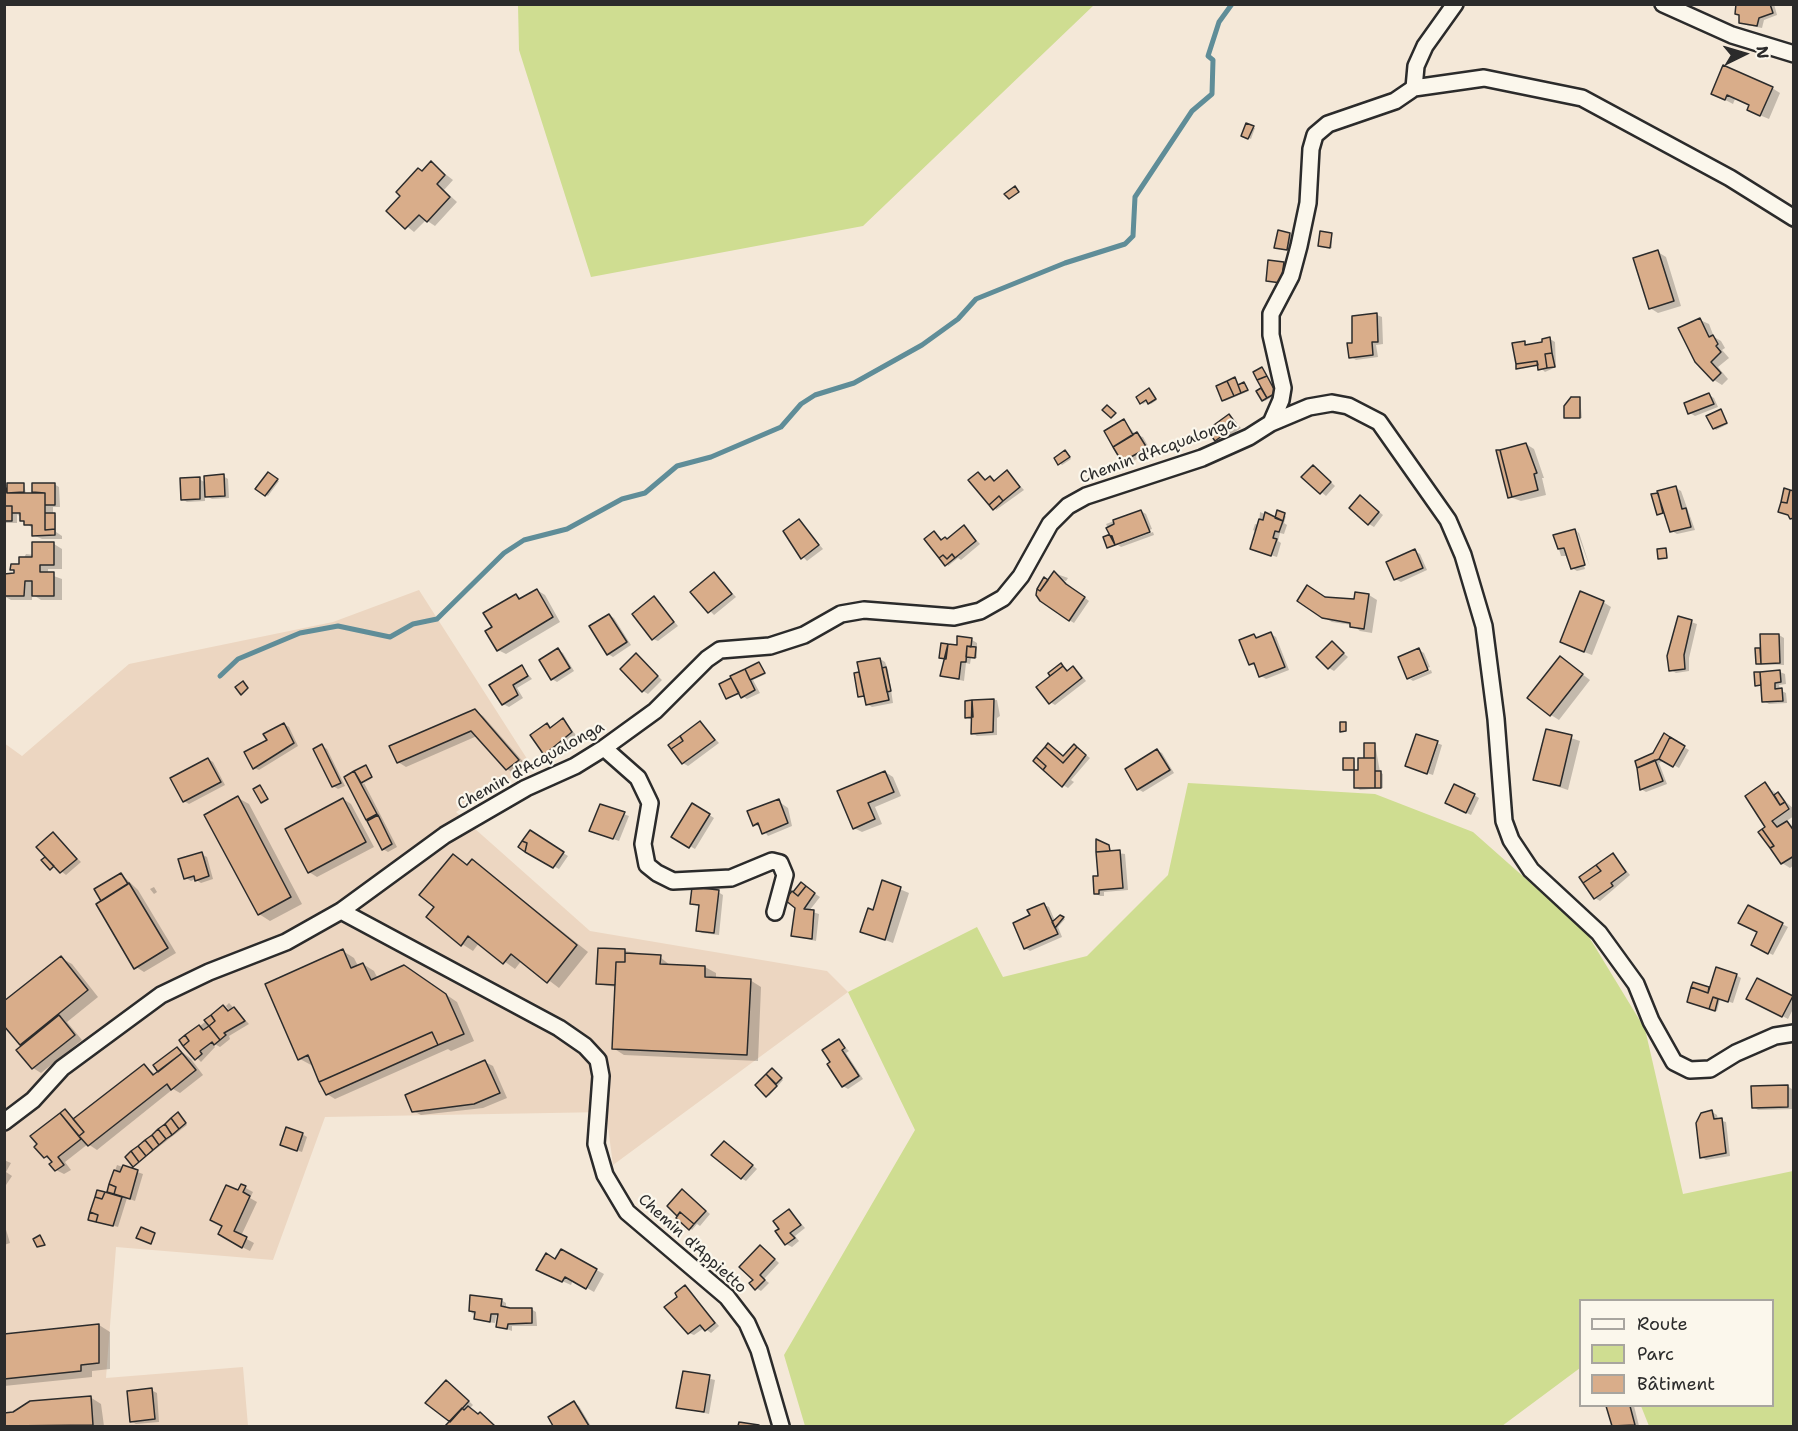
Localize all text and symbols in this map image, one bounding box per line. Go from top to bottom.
north arrow [1714,24,1774,84]
text: N [1751,45,1773,60]
street label: Chemin d'Acqualonga [1077,414,1239,488]
street label: Chemin d'Acqualonga [454,718,608,814]
street label: Chemin d'Appietto [634,1190,750,1298]
legend [1579,1299,1774,1407]
text: Route [1637,1312,1688,1336]
text: Parc [1637,1342,1674,1366]
text: Bâtiment [1637,1372,1715,1396]

